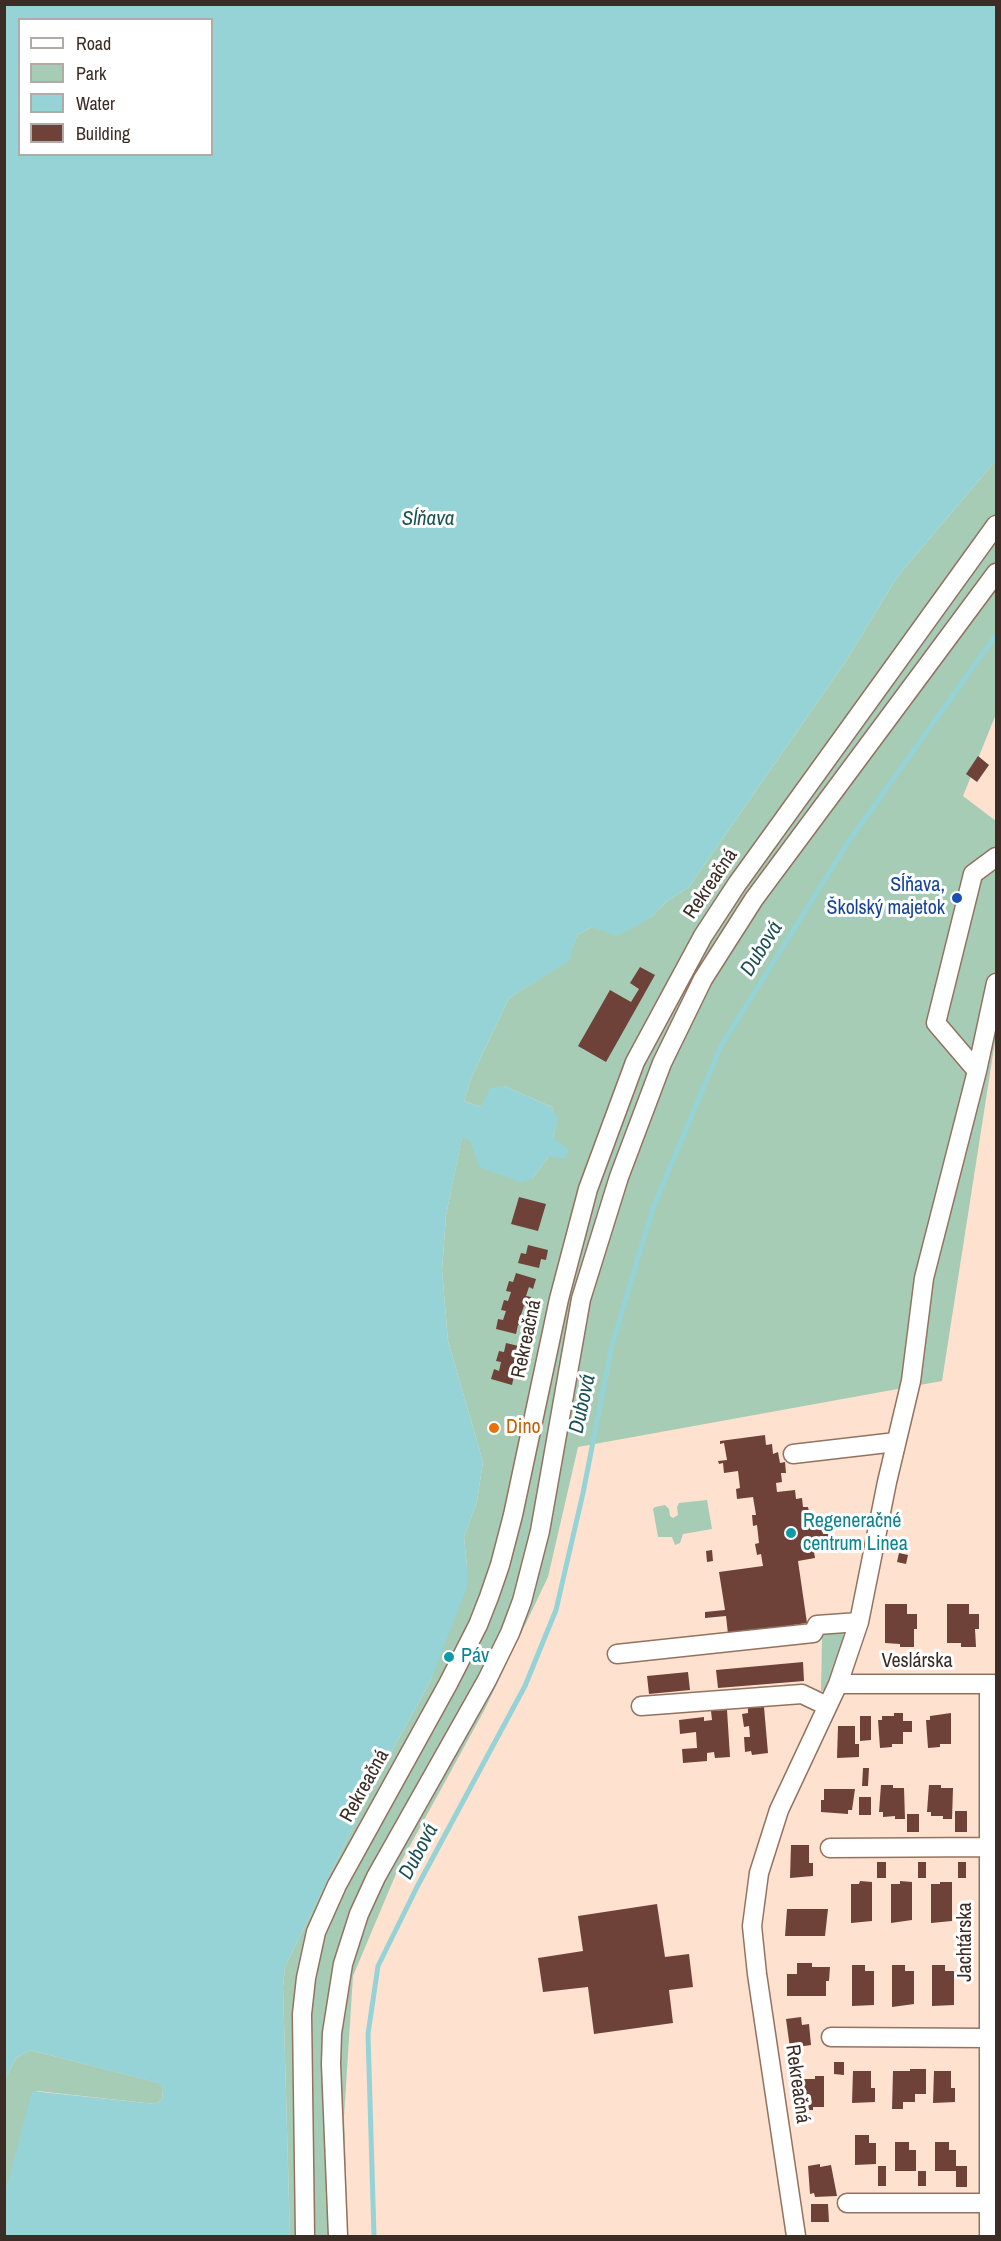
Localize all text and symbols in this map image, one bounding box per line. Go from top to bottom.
legend [18,18,213,156]
text: Road [76,31,111,56]
text: Park [76,61,106,86]
text: Water [76,91,115,116]
text: Building [76,121,130,146]
water label: Sĺňava [402,506,454,532]
street label: Rekreačná [679,844,743,924]
place label: Sĺňava, Školský majetok [827,874,945,921]
marker: Sĺňava, Školský majetok [950,891,964,905]
water label: Dubová [736,917,788,981]
street label: Rekreačná [507,1298,547,1380]
water label: Dubová [565,1372,601,1436]
place label: Dino [506,1416,541,1440]
marker: Dino [487,1421,501,1435]
place label: Regeneračné centrum Linea [803,1510,908,1557]
marker: Regeneračné centrum Linea [784,1526,798,1540]
place label: Páv [461,1645,489,1669]
marker: Páv [442,1650,456,1664]
street label: Veslárska [881,1650,953,1674]
street label: Rekreačná [335,1746,395,1826]
water label: Dubová [394,1820,444,1884]
street label: Jachtárska [954,1902,978,1982]
street label: Rekreačná [780,2043,814,2125]

